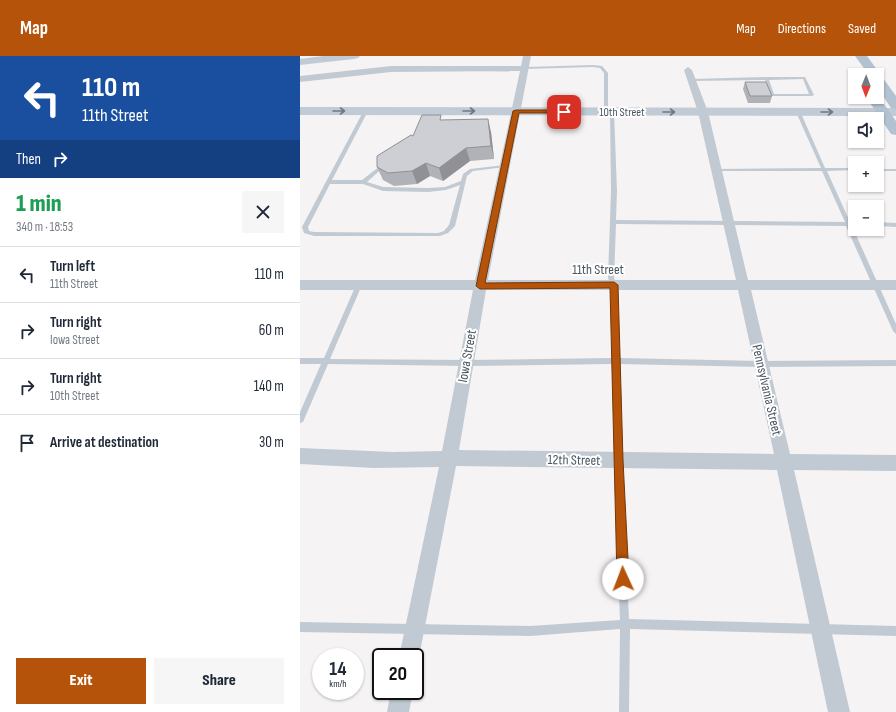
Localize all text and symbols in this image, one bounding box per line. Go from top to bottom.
text: Map [20,17,48,40]
text: Map [736,20,756,37]
text: Directions [778,20,826,37]
text: Saved [848,20,876,37]
north arrow [848,68,884,104]
map controls [848,68,884,236]
text: 110 m [82,71,140,104]
icon: left [16,72,68,124]
pin [547,95,581,129]
icon: arrive [553,101,575,123]
text: 11th Street [82,105,149,126]
street label: 10th Street [599,105,645,120]
one-way arrow [332,107,345,115]
one-way arrow [462,107,475,115]
one-way arrow [662,108,675,116]
one-way arrow [820,108,833,116]
button: sound [848,112,884,148]
icon: right [49,148,71,170]
text: Then [16,150,41,169]
button: + [848,156,884,192]
text: 1 min [16,189,62,218]
button: close [242,191,284,233]
button: − [848,200,884,236]
text: 340 m · 18:53 [16,219,73,235]
text: Turn left [50,257,95,276]
street label: 11th Street [572,261,624,278]
icon: left [16,264,38,286]
text: 110 m [255,265,284,284]
text: 11th Street [50,276,98,292]
text: Turn right [50,313,102,332]
icon: right [16,320,38,342]
text: 60 m [259,321,284,340]
street label: Iowa Street [454,328,480,384]
text: Iowa Street [50,332,100,348]
street label: Pennsylvania Street [748,343,786,437]
text: Turn right [50,369,102,388]
icon: right [16,376,38,398]
text: 140 m [254,377,284,396]
text: 10th Street [50,388,99,404]
icon: arrive [16,432,38,454]
text: Arrive at destination [50,433,159,452]
text: 30 m [259,433,284,452]
street label: 12th Street [547,451,601,469]
position arrow [602,558,644,600]
speed limit sign: 20 [372,648,424,700]
text: 14 [329,657,347,681]
button: Exit [16,658,146,704]
button: Share [154,658,284,704]
text: km/h [329,678,347,690]

